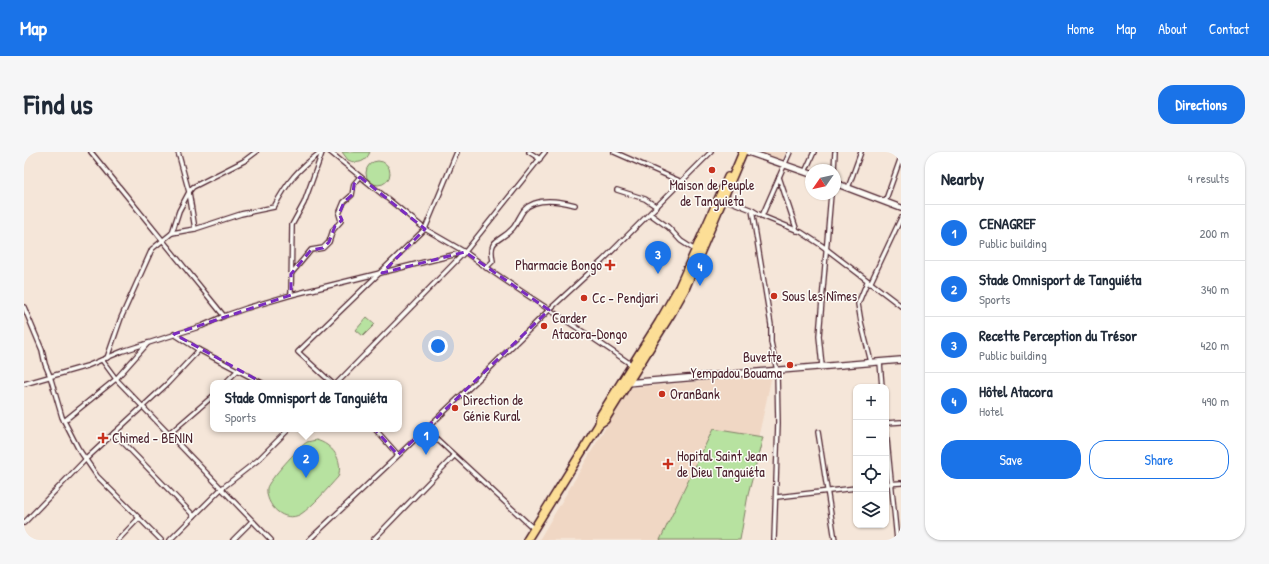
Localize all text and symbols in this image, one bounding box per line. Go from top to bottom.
text: Map [20,15,47,41]
text: Home [1067,19,1094,38]
text: Map [1116,19,1136,38]
text: About [1158,19,1187,38]
text: Contact [1209,19,1249,38]
text: Find us [24,85,93,123]
button: Directions [1158,85,1245,124]
north arrow [805,164,841,200]
marker: Maison de Peuple de Tanguieta [707,165,717,175]
text: Nearby [941,167,984,190]
text: 4 results [1188,169,1229,187]
place label: Maison de Peuple de Tanguieta [670,175,755,211]
text: CENAGREF [979,213,1035,234]
text: 1 [952,224,956,242]
text: 200 m [1199,224,1229,242]
text: Public building [979,234,1047,252]
pin: 3 [645,241,671,274]
pin: 4 [687,253,713,286]
place label: Pharmacie Bongo [515,255,602,275]
marker: Pharmacie Bongo [605,260,615,270]
text: Stade Omnisport de Tanguiéta [979,269,1142,290]
text: 2 [951,280,957,298]
text: 340 m [1201,280,1229,298]
place label: Sous les Nîmes [782,286,857,305]
place label: Cc - Pendjari [592,288,659,308]
text: Sports [979,290,1010,308]
marker: Sous les Nîmes [769,291,779,301]
marker: Cc - Pendjari [579,293,589,303]
place label: Carder Atacora-Dongo [552,308,628,344]
marker: Carder Atacora-Dongo [539,321,549,331]
text: Recette Perception du Trésor [979,325,1137,346]
your location [428,336,448,356]
text: 3 [951,336,957,354]
text: 420 m [1200,336,1229,354]
text: Public building [979,346,1047,364]
place label: Buvette Yempadou Bouama [690,347,782,383]
marker: Buvette Yempadou Bouama [785,360,795,370]
popup [210,380,402,432]
text: Hôtel Atacora [979,381,1053,402]
place label: OranBank [670,384,720,403]
map controls [853,384,889,528]
button: + [853,384,889,420]
text: Stade Omnisport de Tanguiéta [225,387,387,408]
marker: OranBank [657,389,667,399]
place label: Direction de Génie Rural [463,390,524,425]
text: 4 [952,392,956,410]
text: 490 m [1202,392,1229,410]
text: Hotel [979,402,1003,420]
marker: Direction de Génie Rural [450,403,460,413]
text: Sports [225,408,256,426]
button: − [853,420,889,456]
pin: 1 [413,422,439,455]
place label: Chimed - BENIN [112,428,193,447]
marker: Chimed - BENIN [97,432,109,444]
button: Save [941,440,1081,479]
button: Share [1089,440,1229,479]
pin: 2 [293,445,319,478]
place label: Hopital Saint Jean de Dieu Tanguiéta [677,446,768,482]
button: locate [853,456,889,492]
marker: Hopital Saint Jean de Dieu Tanguiéta [662,458,674,470]
button: layers [853,492,889,528]

